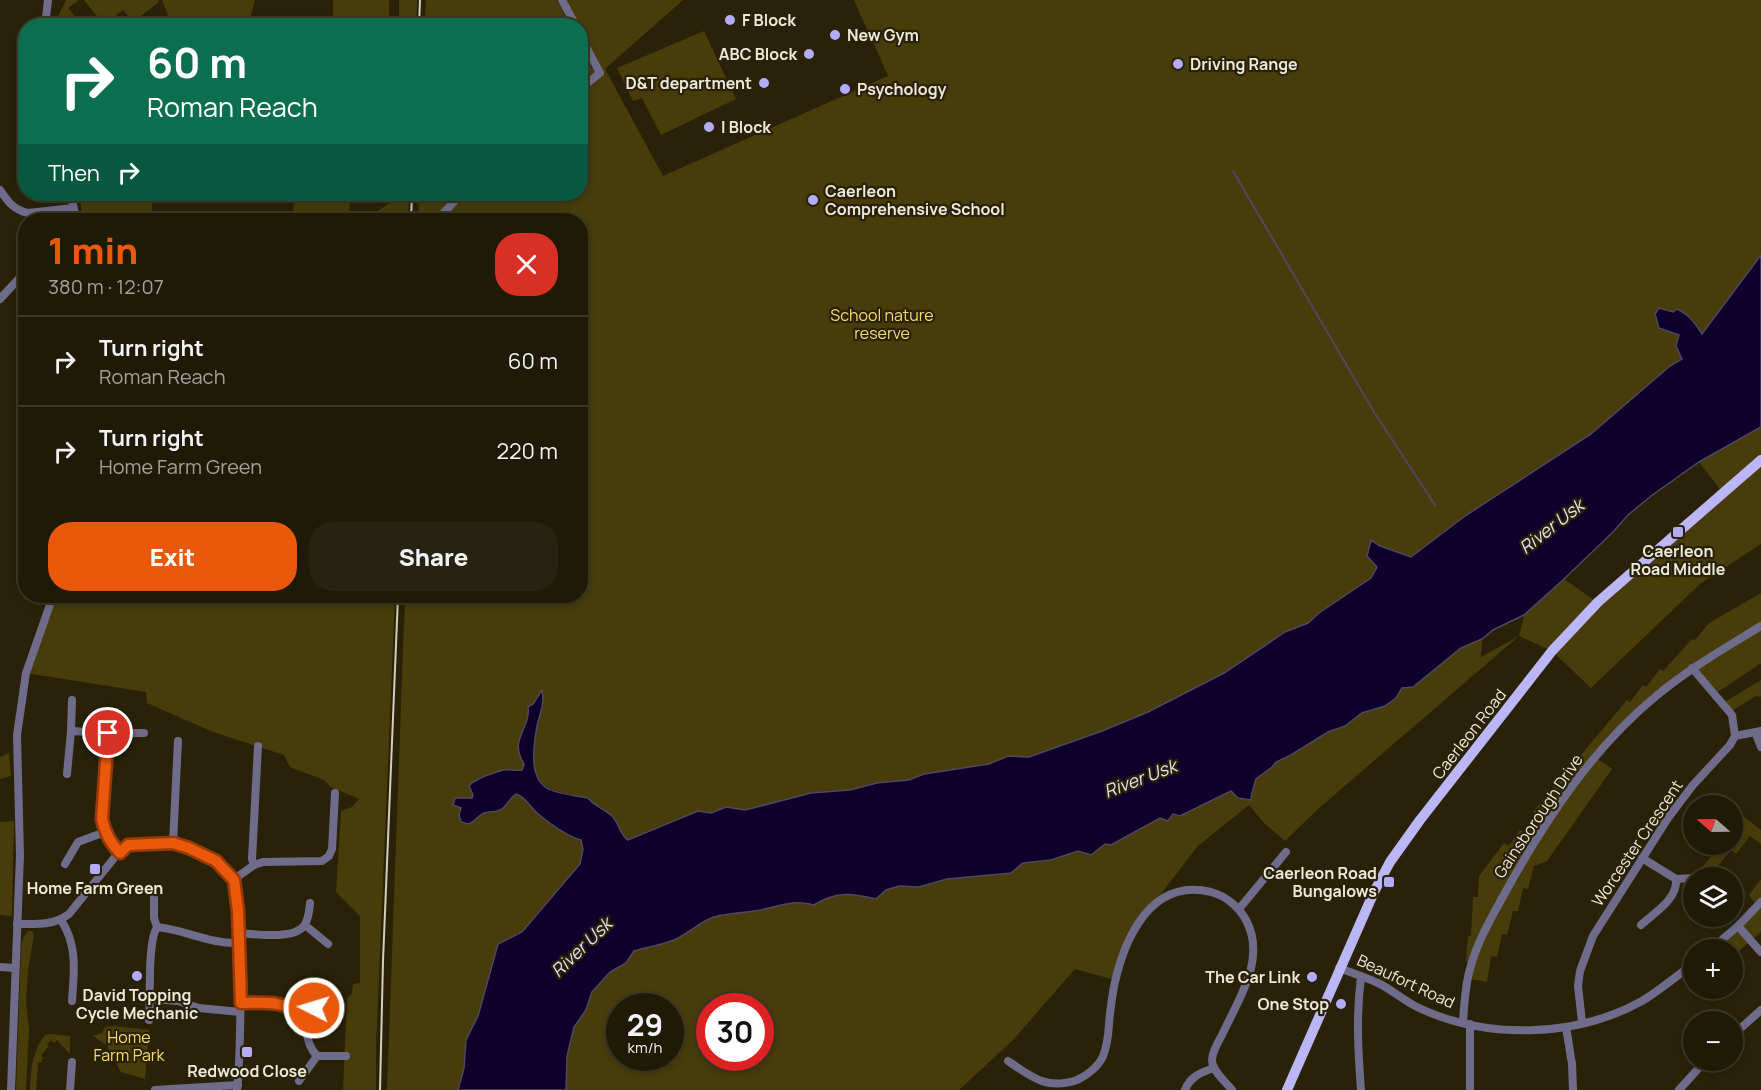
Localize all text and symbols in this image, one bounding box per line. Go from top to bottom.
place label: F Block [742,9,796,31]
marker: F Block [723,13,737,27]
place label: New Gym [847,24,919,46]
marker: New Gym [828,28,842,42]
text: 60 m [147,33,247,91]
icon: right [48,42,126,120]
place label: ABC Block [719,43,797,65]
marker: ABC Block [802,47,816,61]
place label: Driving Range [1190,53,1298,75]
marker: Driving Range [1171,57,1185,71]
place label: D&T department [625,72,752,94]
marker: D&T department [757,76,771,90]
place label: Psychology [857,78,947,100]
marker: Psychology [838,82,852,96]
text: Roman Reach [147,88,318,125]
place label: I Block [721,116,771,138]
marker: I Block [702,120,716,134]
icon: right [112,156,145,189]
text: Then [48,158,100,188]
place label: Caerleon Comprehensive School [825,180,1005,220]
marker: Caerleon Comprehensive School [806,193,820,207]
text: 1 min [48,226,138,275]
button: close [495,233,558,296]
text: 380 m · 12:07 [48,273,164,300]
park label: School nature reserve [830,304,934,344]
text: Turn right [99,333,204,363]
icon: right [48,345,81,378]
text: 60 m [508,346,558,376]
text: Roman Reach [99,363,226,390]
text: Turn right [99,423,204,453]
icon: right [48,435,81,468]
text: 220 m [496,436,558,466]
text: Home Farm Green [99,453,262,480]
water label: River Usk [1514,491,1591,559]
button: Exit [48,522,297,591]
button: Share [309,522,558,591]
marker: Caerleon Road Middle [1671,525,1685,539]
place label: Caerleon Road Middle [1631,540,1726,580]
street label: Caerleon Road [1427,684,1511,784]
pin [82,707,133,758]
icon: arrive [91,716,124,749]
street label: Gainsborough Drive [1488,750,1588,882]
water label: River Usk [1100,752,1183,803]
street label: Worcester Crescent [1586,775,1688,911]
north arrow [1683,795,1743,855]
map controls [1683,795,1743,1071]
marker: Home Farm Green [88,862,102,876]
place label: Caerleon Road Bungalows [1263,862,1377,902]
button: layers [1683,867,1743,927]
marker: Caerleon Road Bungalows [1382,875,1396,889]
place label: Home Farm Green [27,877,163,899]
water label: River Usk [545,910,619,982]
button: + [1683,939,1743,999]
street label: Beaufort Road [1354,949,1458,1013]
place label: The Car Link [1205,966,1300,988]
marker: David Topping Cycle Mechanic [130,969,144,983]
marker: The Car Link [1305,970,1319,984]
position arrow [282,976,346,1040]
place label: David Topping Cycle Mechanic [76,984,198,1024]
speed limit sign: 30 [696,993,774,1071]
place label: One Stop [1258,993,1329,1015]
marker: One Stop [1334,997,1348,1011]
text: 29 [627,1004,663,1045]
button: − [1683,1011,1743,1071]
park label: Home Farm Park [93,1026,166,1066]
text: km/h [628,1037,662,1058]
marker: Redwood Close [240,1045,254,1059]
place label: Redwood Close [187,1060,307,1082]

